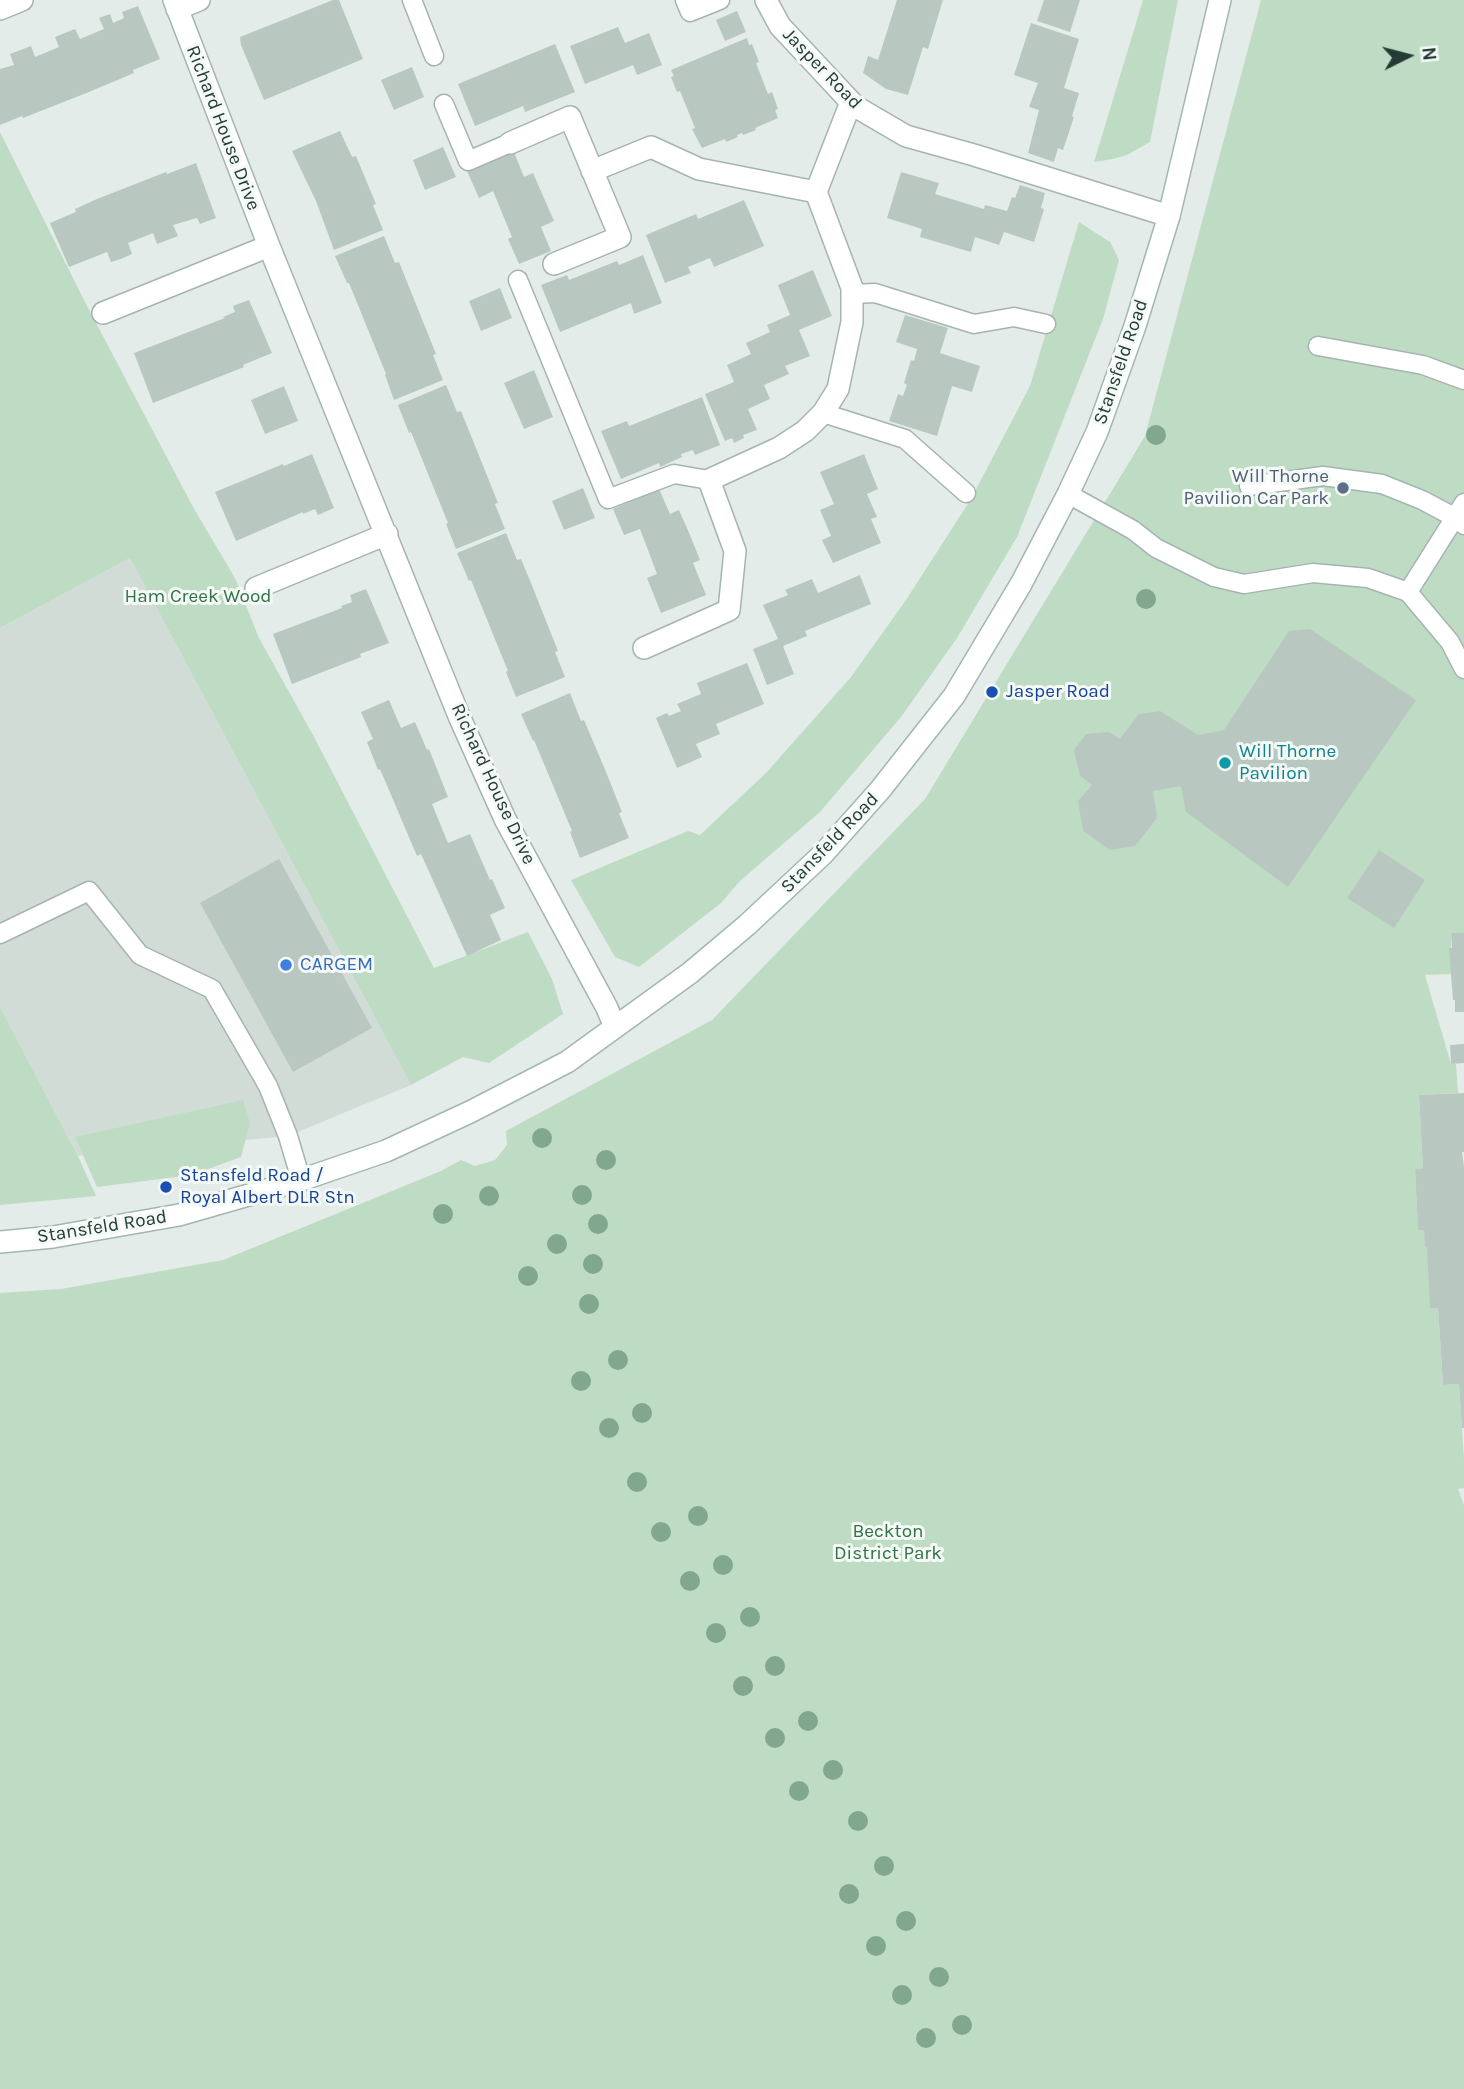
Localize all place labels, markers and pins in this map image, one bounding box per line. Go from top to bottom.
place label: Will Thorne Pavilion Car Park [1183,466,1329,510]
marker: Will Thorne Pavilion Car Park [1335,480,1351,496]
place label: Jasper Road [1006,681,1110,703]
marker: Jasper Road [984,684,1000,700]
place label: Will Thorne Pavilion [1239,741,1336,785]
marker: Will Thorne Pavilion [1217,755,1233,771]
place label: CARGEM [300,954,373,976]
marker: CARGEM [278,957,294,973]
place label: Stansfeld Road / Royal Albert DLR Stn [180,1165,355,1209]
marker: Stansfeld Road / Royal Albert DLR Stn [158,1179,174,1195]

